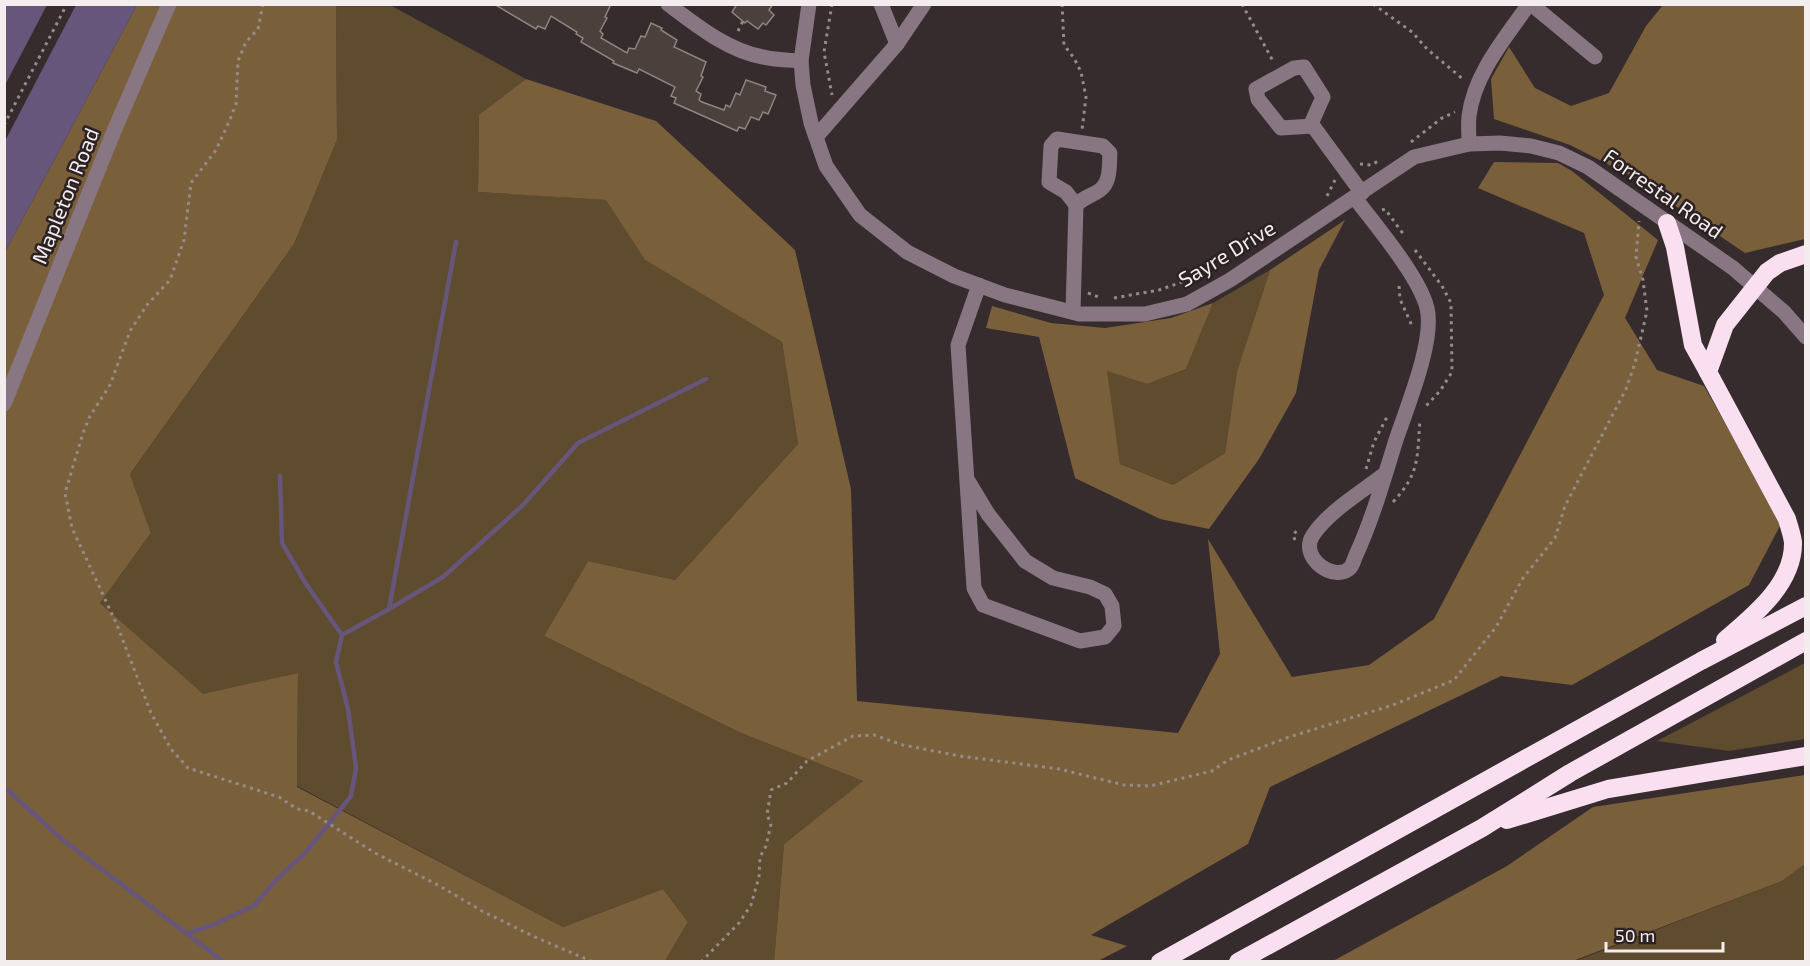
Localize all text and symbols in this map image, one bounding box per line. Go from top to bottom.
street label: Mapleton Road [26,124,103,267]
street label: Forrestal Road [1599,142,1728,243]
street label: Sayre Drive [1173,214,1279,291]
scale bar [1606,915,1723,953]
text: 50 m [1615,924,1655,946]

